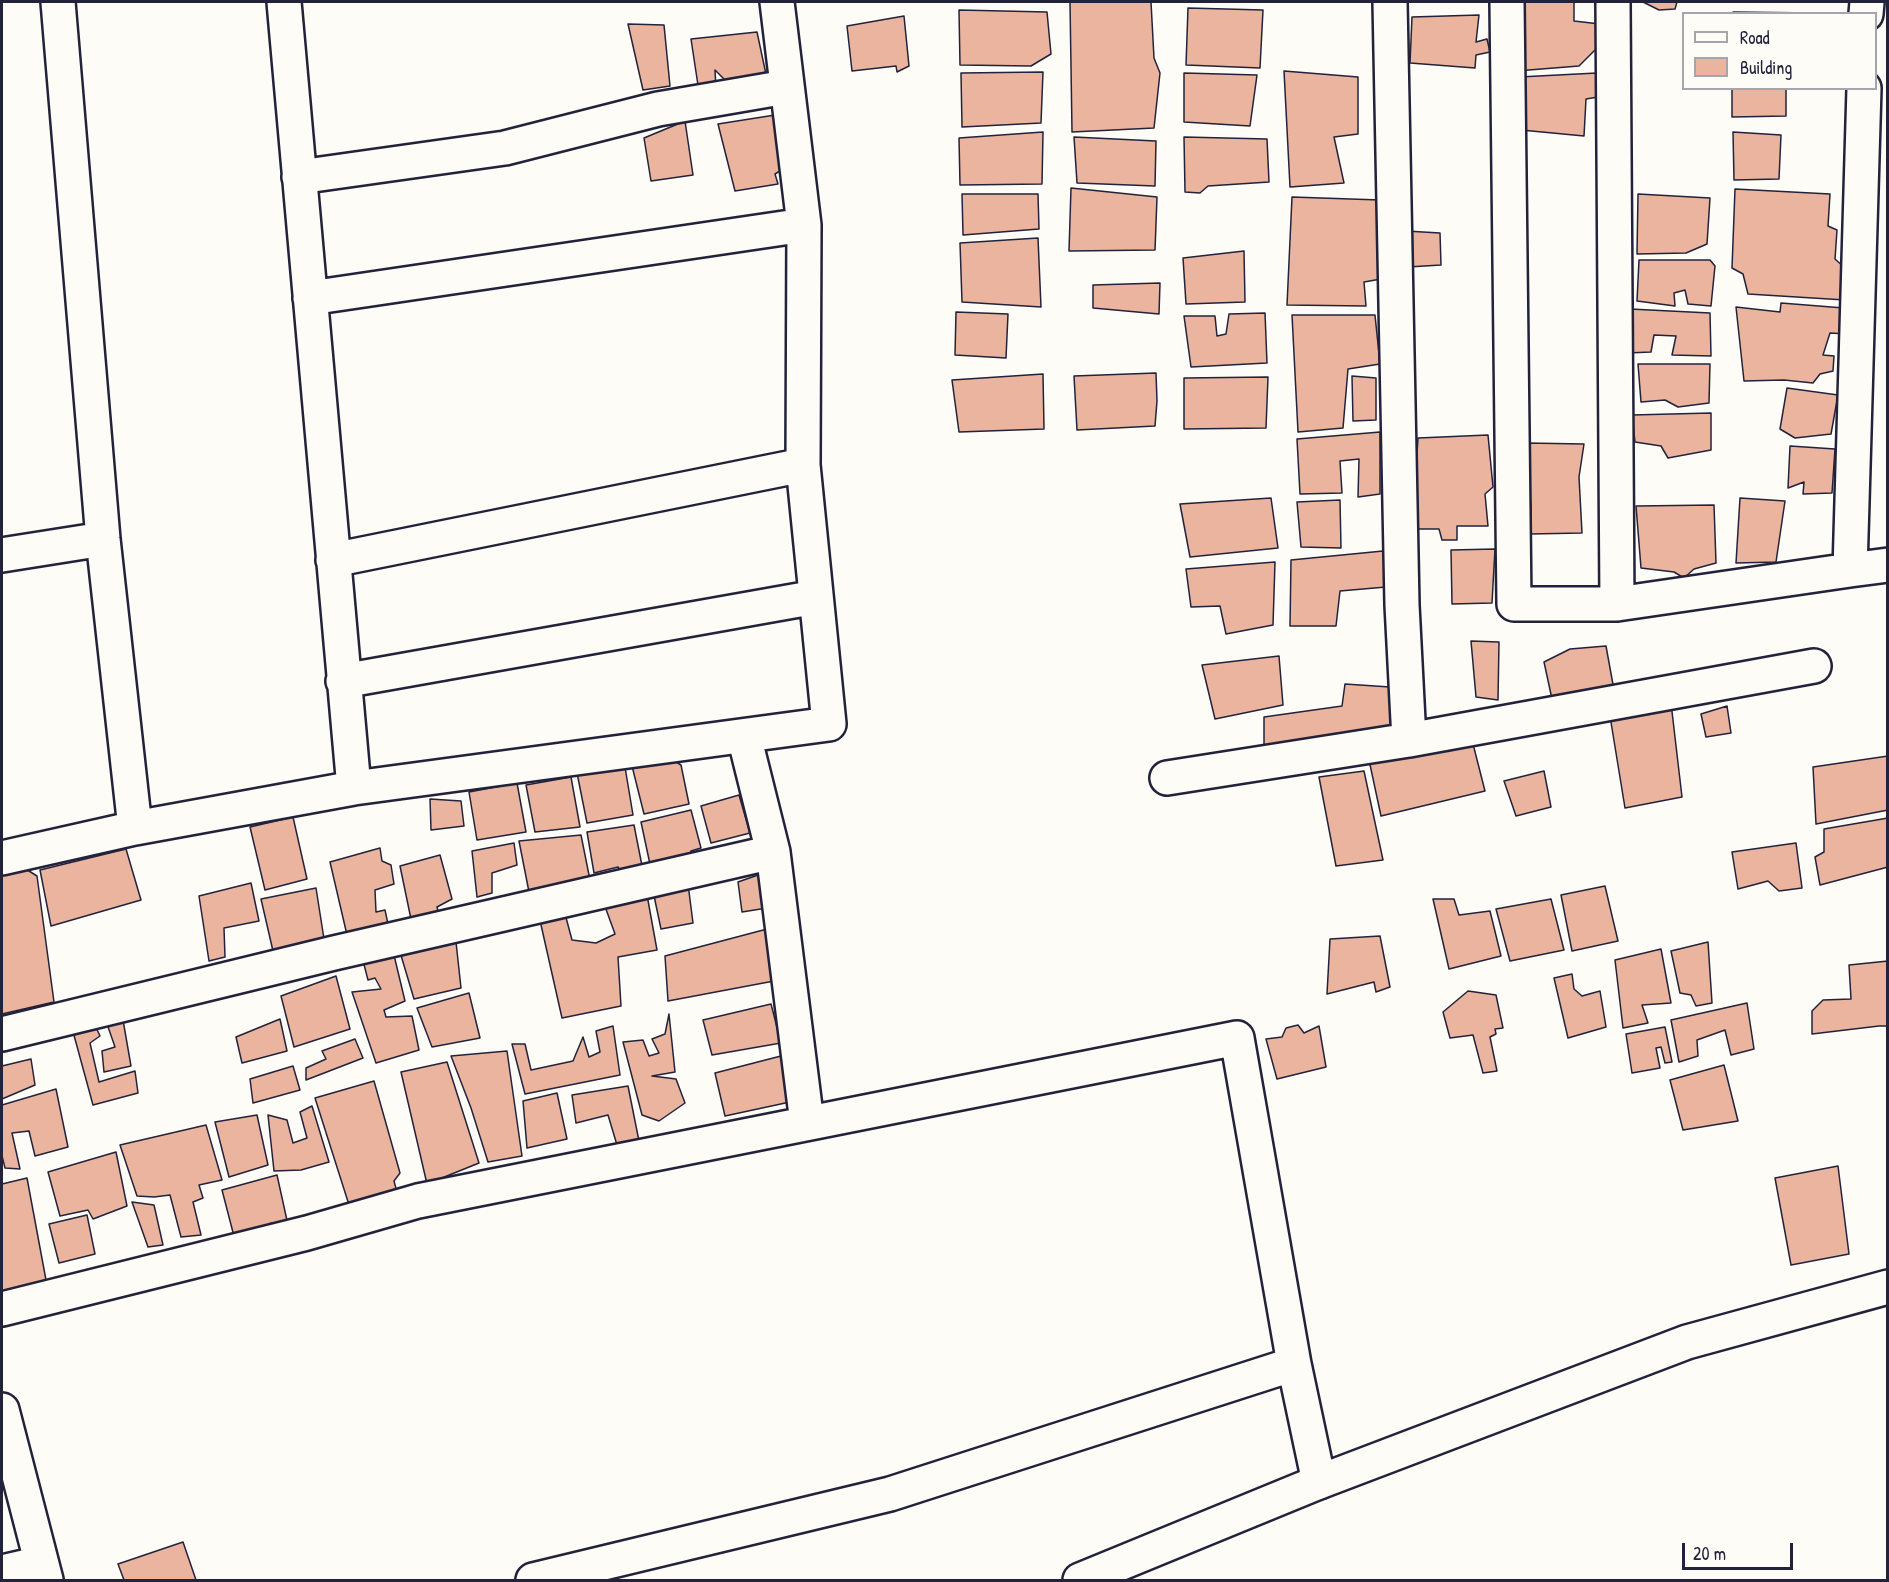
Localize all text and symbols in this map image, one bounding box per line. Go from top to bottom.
legend [1682,12,1877,90]
text: Road [1740,25,1770,50]
text: Building [1740,55,1792,80]
scale bar [1685,1531,1796,1569]
text: 20 m [1693,1541,1726,1566]

